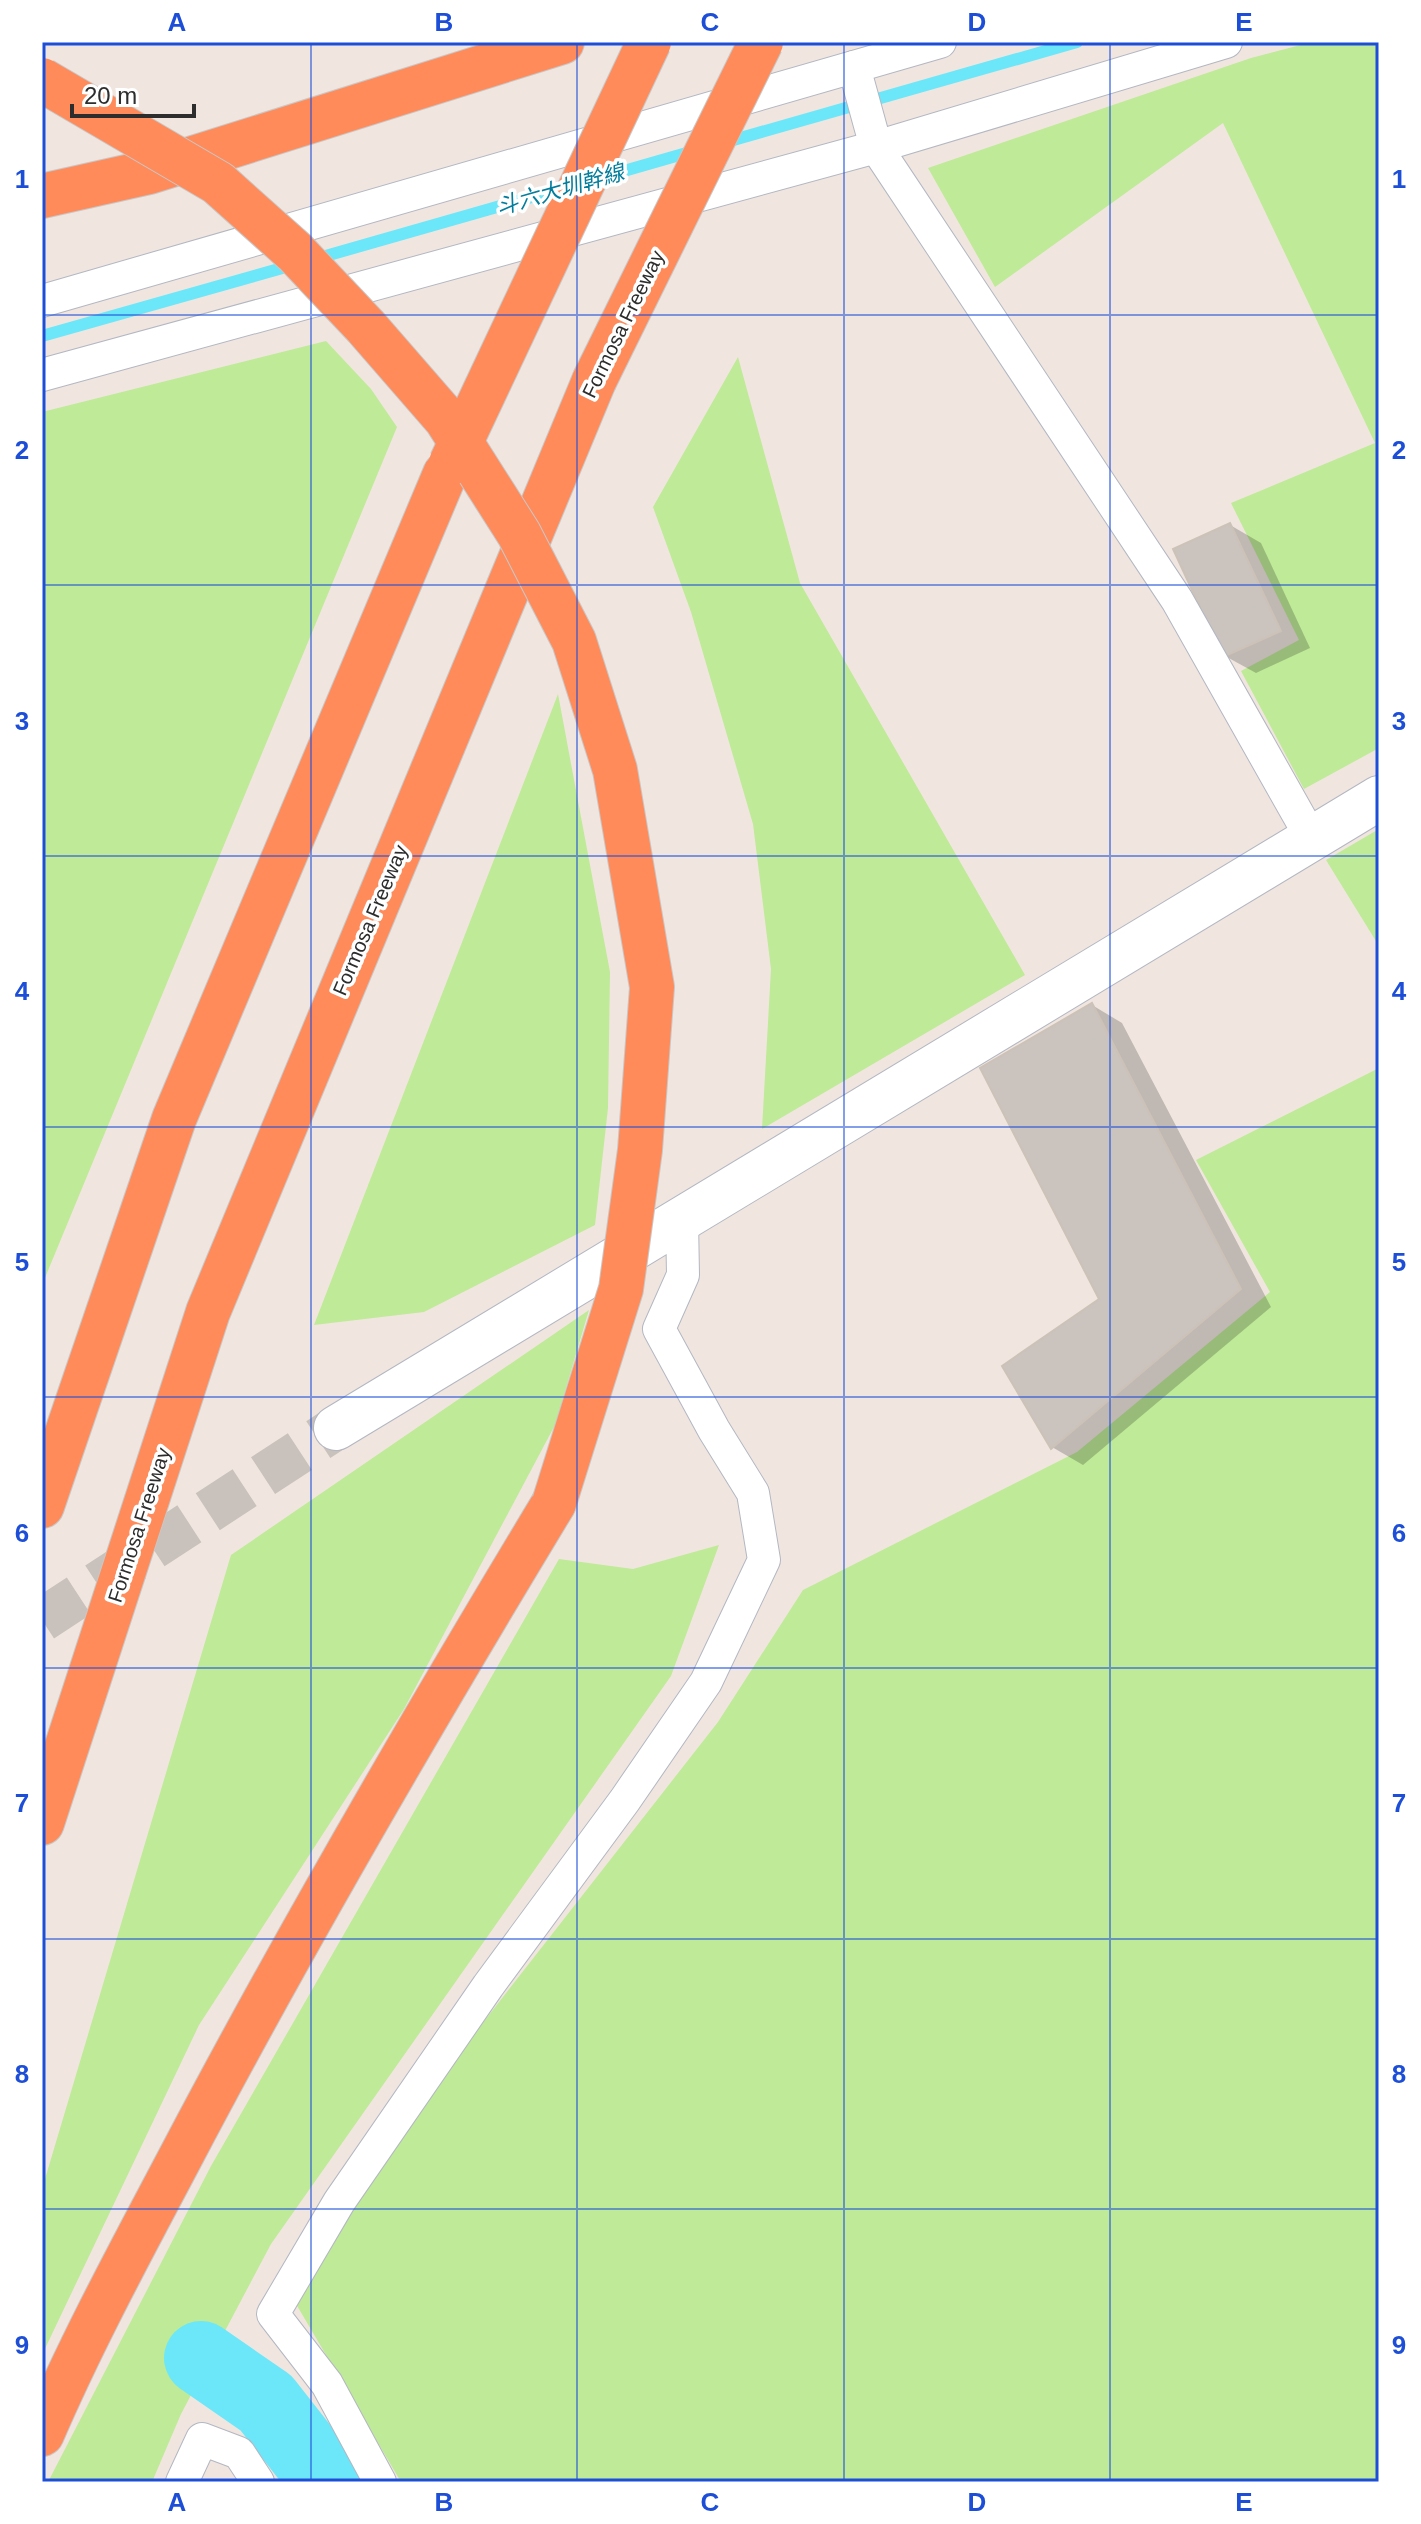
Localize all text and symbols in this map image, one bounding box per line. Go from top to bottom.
text: A [168,7,187,37]
text: B [435,7,453,37]
text: C [701,7,720,37]
text: D [968,7,986,37]
text: E [1235,7,1253,37]
scale bar [72,68,194,118]
text: 20 m [84,82,137,109]
water label: 斗六大圳幹線 [493,158,630,220]
text: 1 [15,164,29,194]
text: 1 [1392,164,1406,194]
street label: Formosa Freeway [578,247,668,401]
text: 2 [15,435,29,465]
text: 2 [1392,435,1406,465]
text: 3 [15,706,29,736]
text: 3 [1392,706,1406,736]
street label: Formosa Freeway [328,842,412,998]
text: 4 [15,976,30,1006]
text: 4 [1392,976,1407,1006]
text: 5 [15,1247,29,1277]
text: 5 [1392,1247,1406,1277]
street label: Formosa Freeway [104,1445,174,1605]
text: 6 [15,1518,29,1548]
text: 6 [1392,1518,1406,1548]
text: 7 [15,1788,29,1818]
text: 7 [1392,1788,1406,1818]
text: 8 [15,2059,29,2089]
text: 8 [1392,2059,1406,2089]
text: 9 [15,2330,29,2360]
text: 9 [1392,2330,1406,2360]
text: A [168,2487,187,2517]
text: B [435,2487,453,2517]
text: C [701,2487,720,2517]
text: D [968,2487,986,2517]
text: E [1235,2487,1253,2517]

